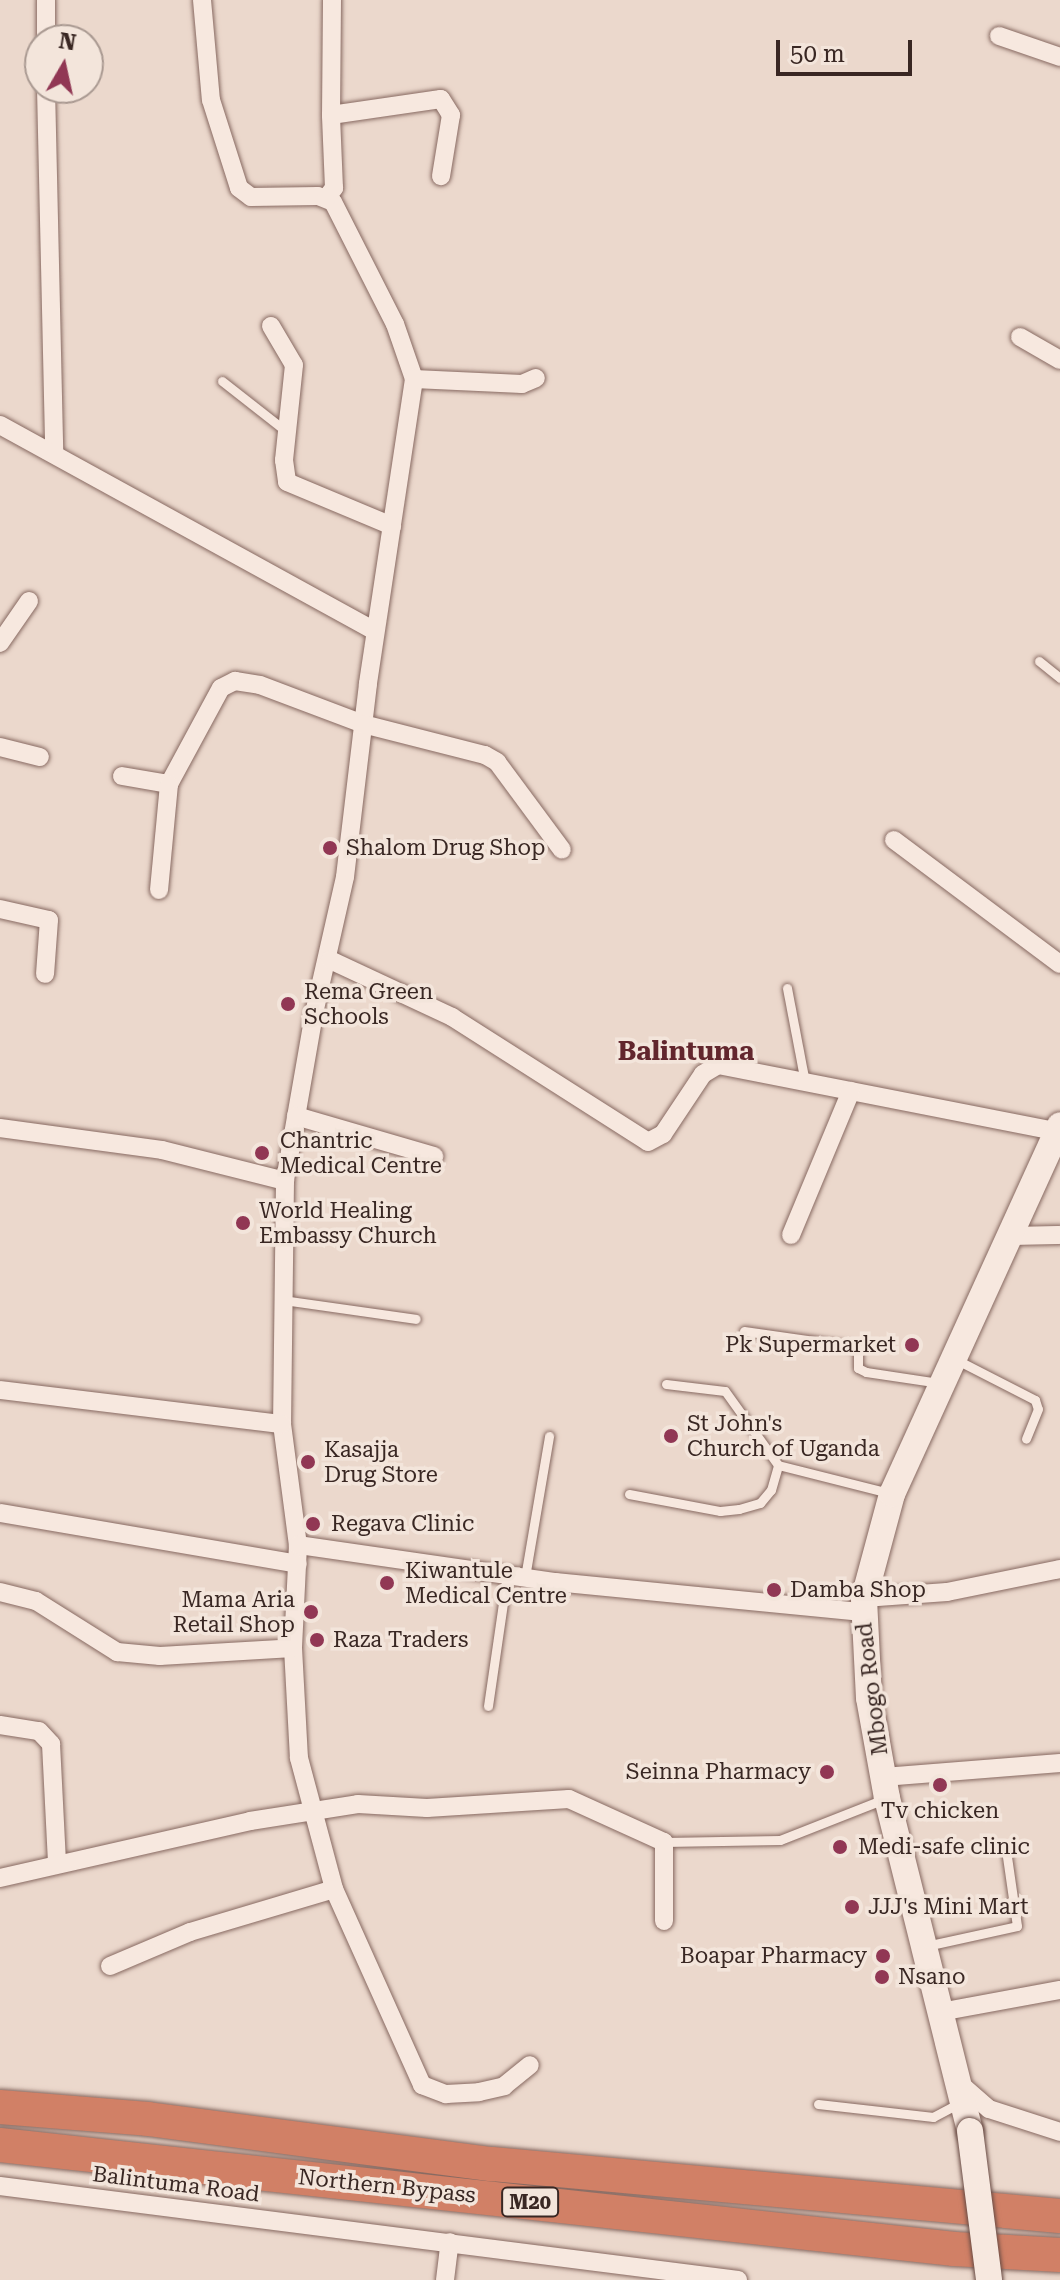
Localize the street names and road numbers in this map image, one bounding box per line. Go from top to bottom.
street label: Mbogo Road [851,1621,893,1757]
street label: Balintuma Road [91,2161,261,2207]
street label: Northern Bypass [297,2164,477,2208]
road number: M20 [500,2186,560,2218]

